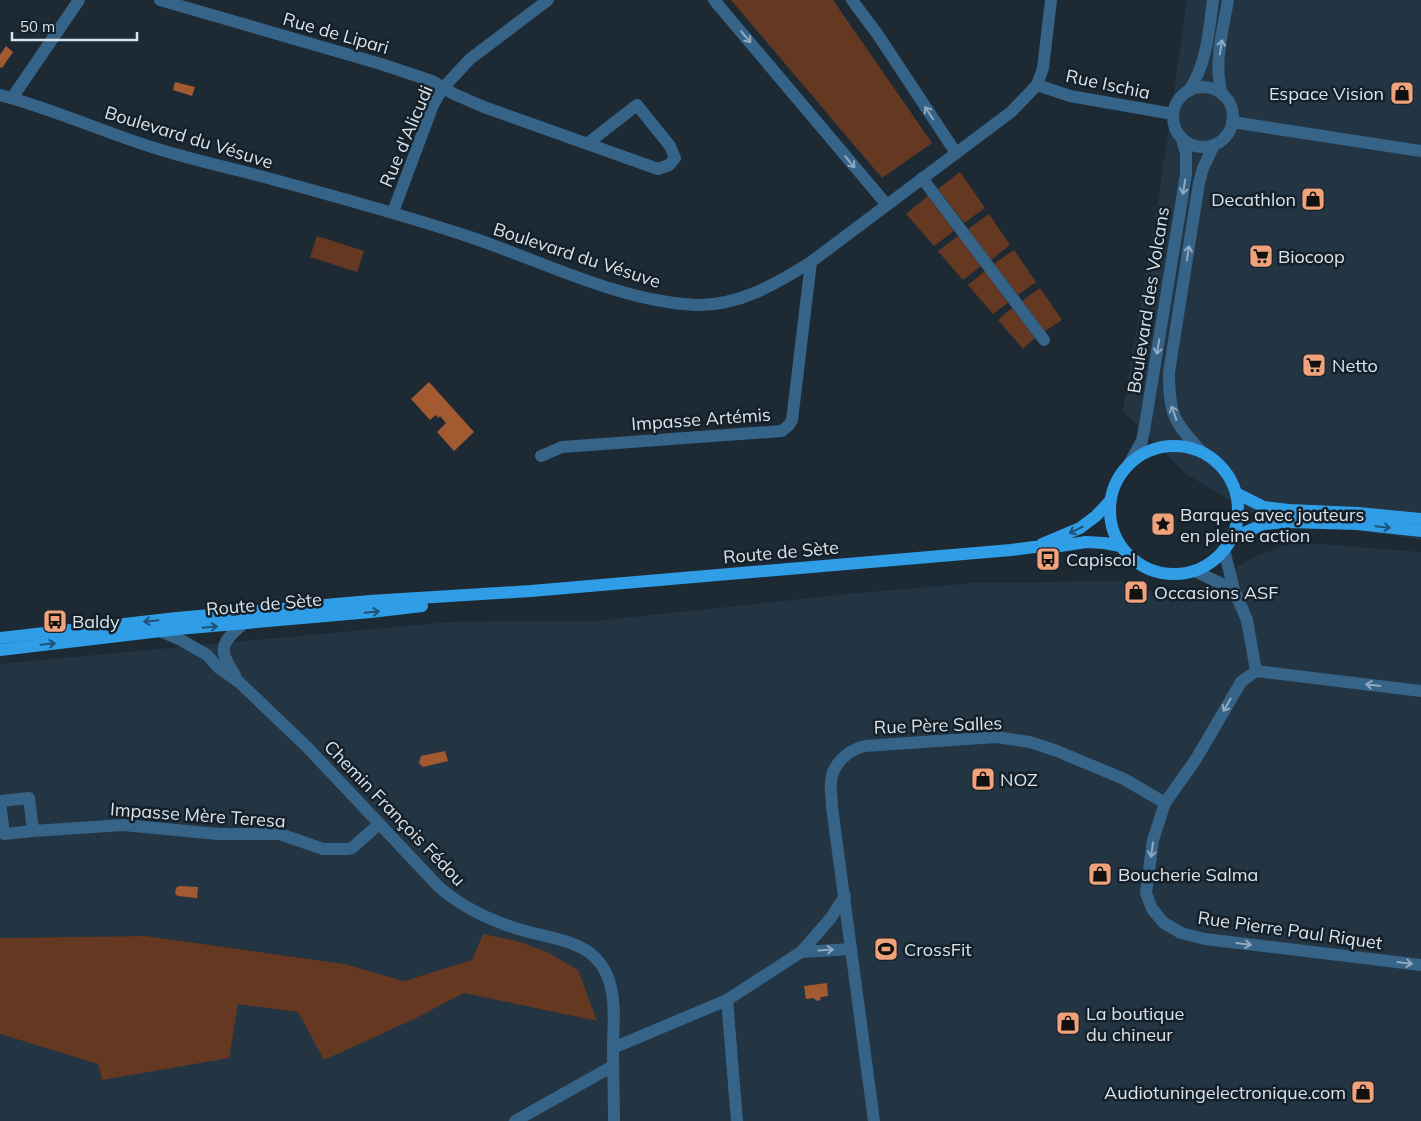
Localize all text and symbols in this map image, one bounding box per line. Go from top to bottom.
street label: Rue de Lipari [280,7,392,59]
scale bar [12,10,138,42]
text: 50 m [20,17,55,36]
one-way arrow [740,31,751,44]
one-way arrow [1216,39,1226,55]
street label: Rue Ischia [1064,64,1152,104]
shop icon: Espace Vision [1389,80,1415,106]
street label: Rue d'Alicudi [374,82,438,190]
place label: Espace Vision [1269,82,1384,105]
street label: Boulevard du Vésuve [102,100,276,174]
one-way arrow [924,106,934,120]
one-way arrow [845,155,856,168]
one-way arrow [1179,178,1189,194]
shop icon: Decathlon [1300,186,1326,212]
place label: Decathlon [1211,188,1296,211]
street label: Boulevard des Volcans [1122,205,1174,395]
street label: Boulevard du Vésuve [490,217,664,293]
supermarket icon: Biocoop [1248,243,1274,269]
one-way arrow [1184,245,1194,261]
place label: Biocoop [1278,245,1345,268]
one-way arrow [1153,339,1163,355]
supermarket icon: Netto [1301,352,1327,378]
place label: Netto [1332,354,1378,377]
street label: Impasse Artémis [631,403,772,435]
one-way arrow [1169,406,1178,421]
place label: Barques avec jouteurs en pleine action [1180,503,1364,547]
place icon: Barques avec jouteurs en pleine action [1150,511,1176,537]
one-way arrow [1374,522,1390,532]
one-way arrow [1069,525,1084,535]
street label: Route de Sète [722,535,840,569]
bus stop icon: Capiscol [1035,546,1061,572]
place label: Capiscol [1066,548,1136,571]
shop icon: Occasions ASF [1123,579,1149,605]
place label: Occasions ASF [1154,581,1278,604]
street label: Route de Sète [205,587,323,621]
one-way arrow [363,607,379,617]
bus stop icon: Baldy [42,608,68,634]
place label: Baldy [72,610,120,633]
one-way arrow [143,616,159,626]
one-way arrow [202,622,218,631]
one-way arrow [40,639,56,649]
one-way arrow [1365,680,1381,690]
one-way arrow [1222,697,1232,712]
street label: Rue Père Salles [873,711,1003,739]
street label: Chemin François Fédou [319,735,471,891]
shop icon: NOZ [970,766,996,792]
place label: NOZ [1000,768,1038,791]
street label: Impasse Mère Teresa [110,797,286,833]
one-way arrow [1147,841,1157,857]
shop icon: Boucherie Salma [1087,861,1113,887]
place label: Boucherie Salma [1118,863,1258,886]
street label: Rue Pierre Paul Riquet [1196,906,1384,954]
sports icon: CrossFit [873,936,899,962]
place label: CrossFit [904,938,972,961]
one-way arrow [1235,939,1251,949]
one-way arrow [818,946,834,955]
one-way arrow [1397,959,1413,969]
place label: La boutique du chineur [1086,1002,1184,1046]
shop icon: La boutique du chineur [1055,1010,1081,1036]
shop icon: Audiotuningelectronique.com [1350,1079,1376,1105]
place label: Audiotuningelectronique.com [1104,1081,1346,1104]

